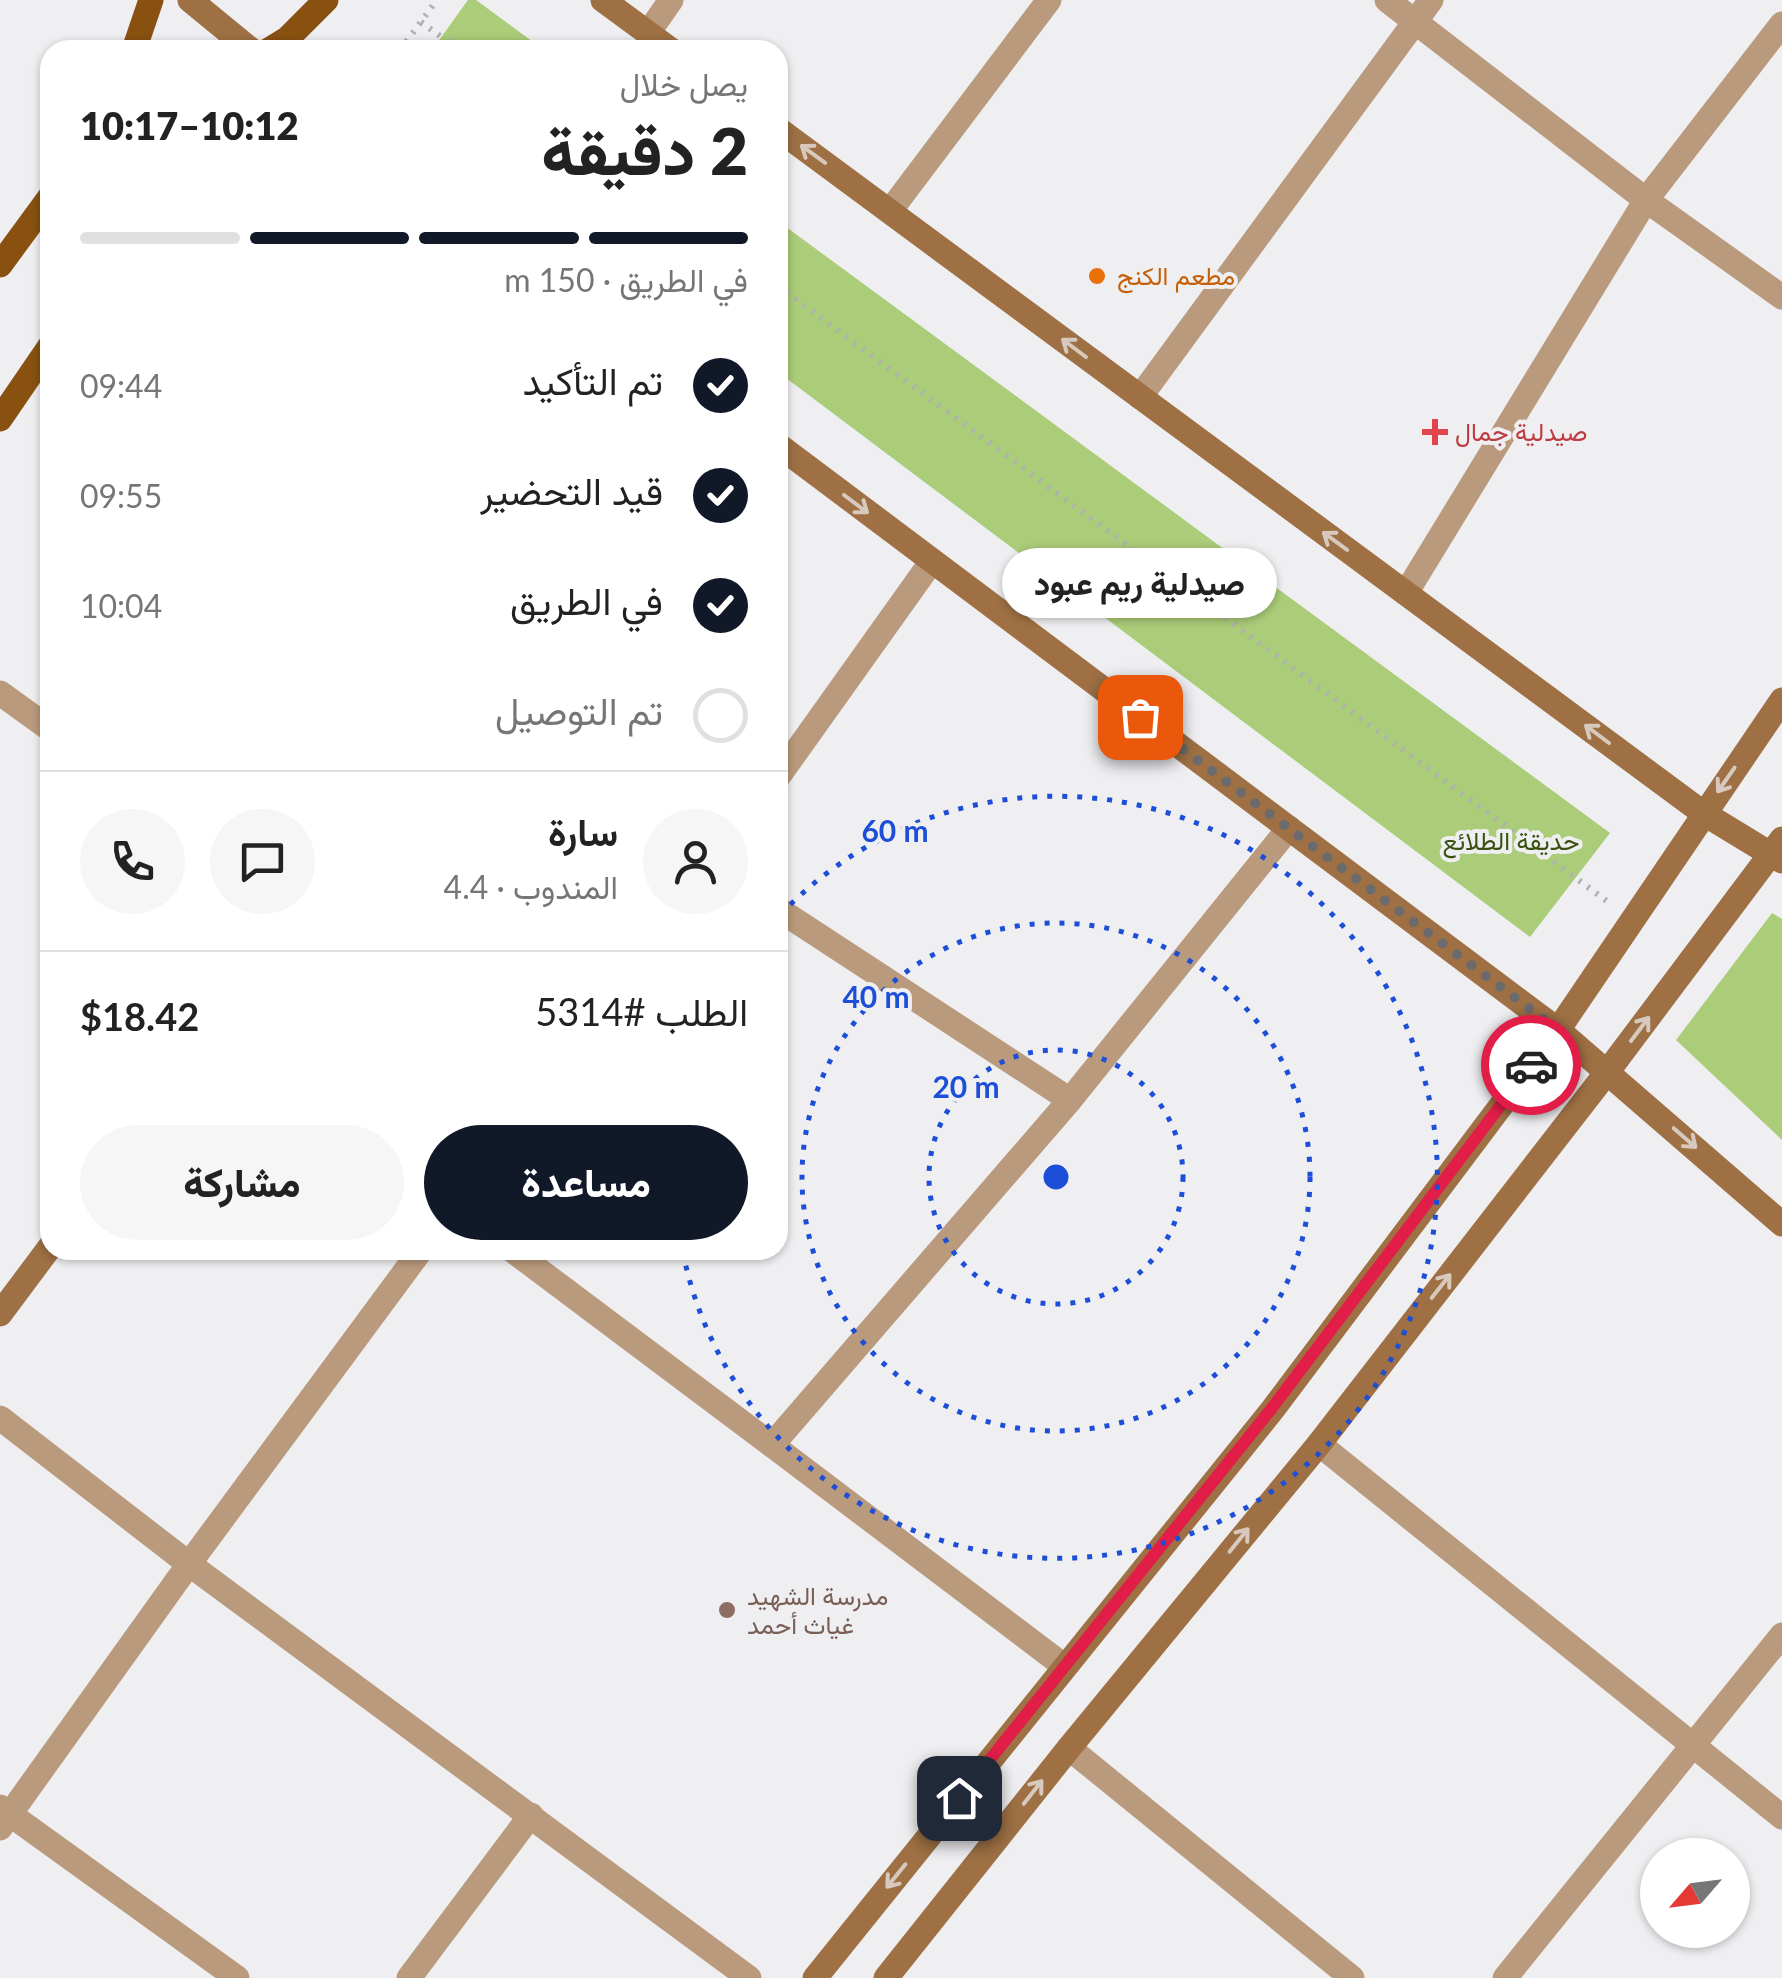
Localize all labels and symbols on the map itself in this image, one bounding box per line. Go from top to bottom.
one-way arrow [800,144,827,165]
place label: مطعم الكنج [1117,260,1235,294]
marker: مطعم الكنج [1086,265,1108,287]
one-way arrow [1061,338,1088,359]
place label: صيدلية جمال [1455,416,1588,447]
marker: صيدلية جمال [1424,421,1446,443]
one-way arrow [842,493,869,514]
one-way arrow [1322,530,1349,551]
callout: صيدلية ريم عبود [1002,547,1278,617]
pin [1098,675,1183,760]
one-way arrow [1584,724,1611,745]
one-way arrow [1716,766,1737,794]
text: 60 m [861,812,929,848]
park label: حديقة الطلائع [1442,825,1580,859]
text: 40 m [842,978,910,1014]
courier [1481,1015,1581,1115]
one-way arrow [1629,1016,1650,1043]
text: 20 m [932,1068,1000,1104]
one-way arrow [1672,1127,1697,1150]
centre of rings [1038,1159,1074,1195]
one-way arrow [1430,1273,1451,1300]
one-way arrow [1228,1528,1250,1554]
place label: مدرسة الشهيد غياث أحمد [747,1580,888,1640]
marker: مدرسة الشهيد غياث أحمد [716,1599,738,1621]
pin [917,1756,1002,1841]
one-way arrow [1022,1779,1043,1806]
north arrow [1640,1838,1750,1948]
one-way arrow [886,1862,907,1889]

